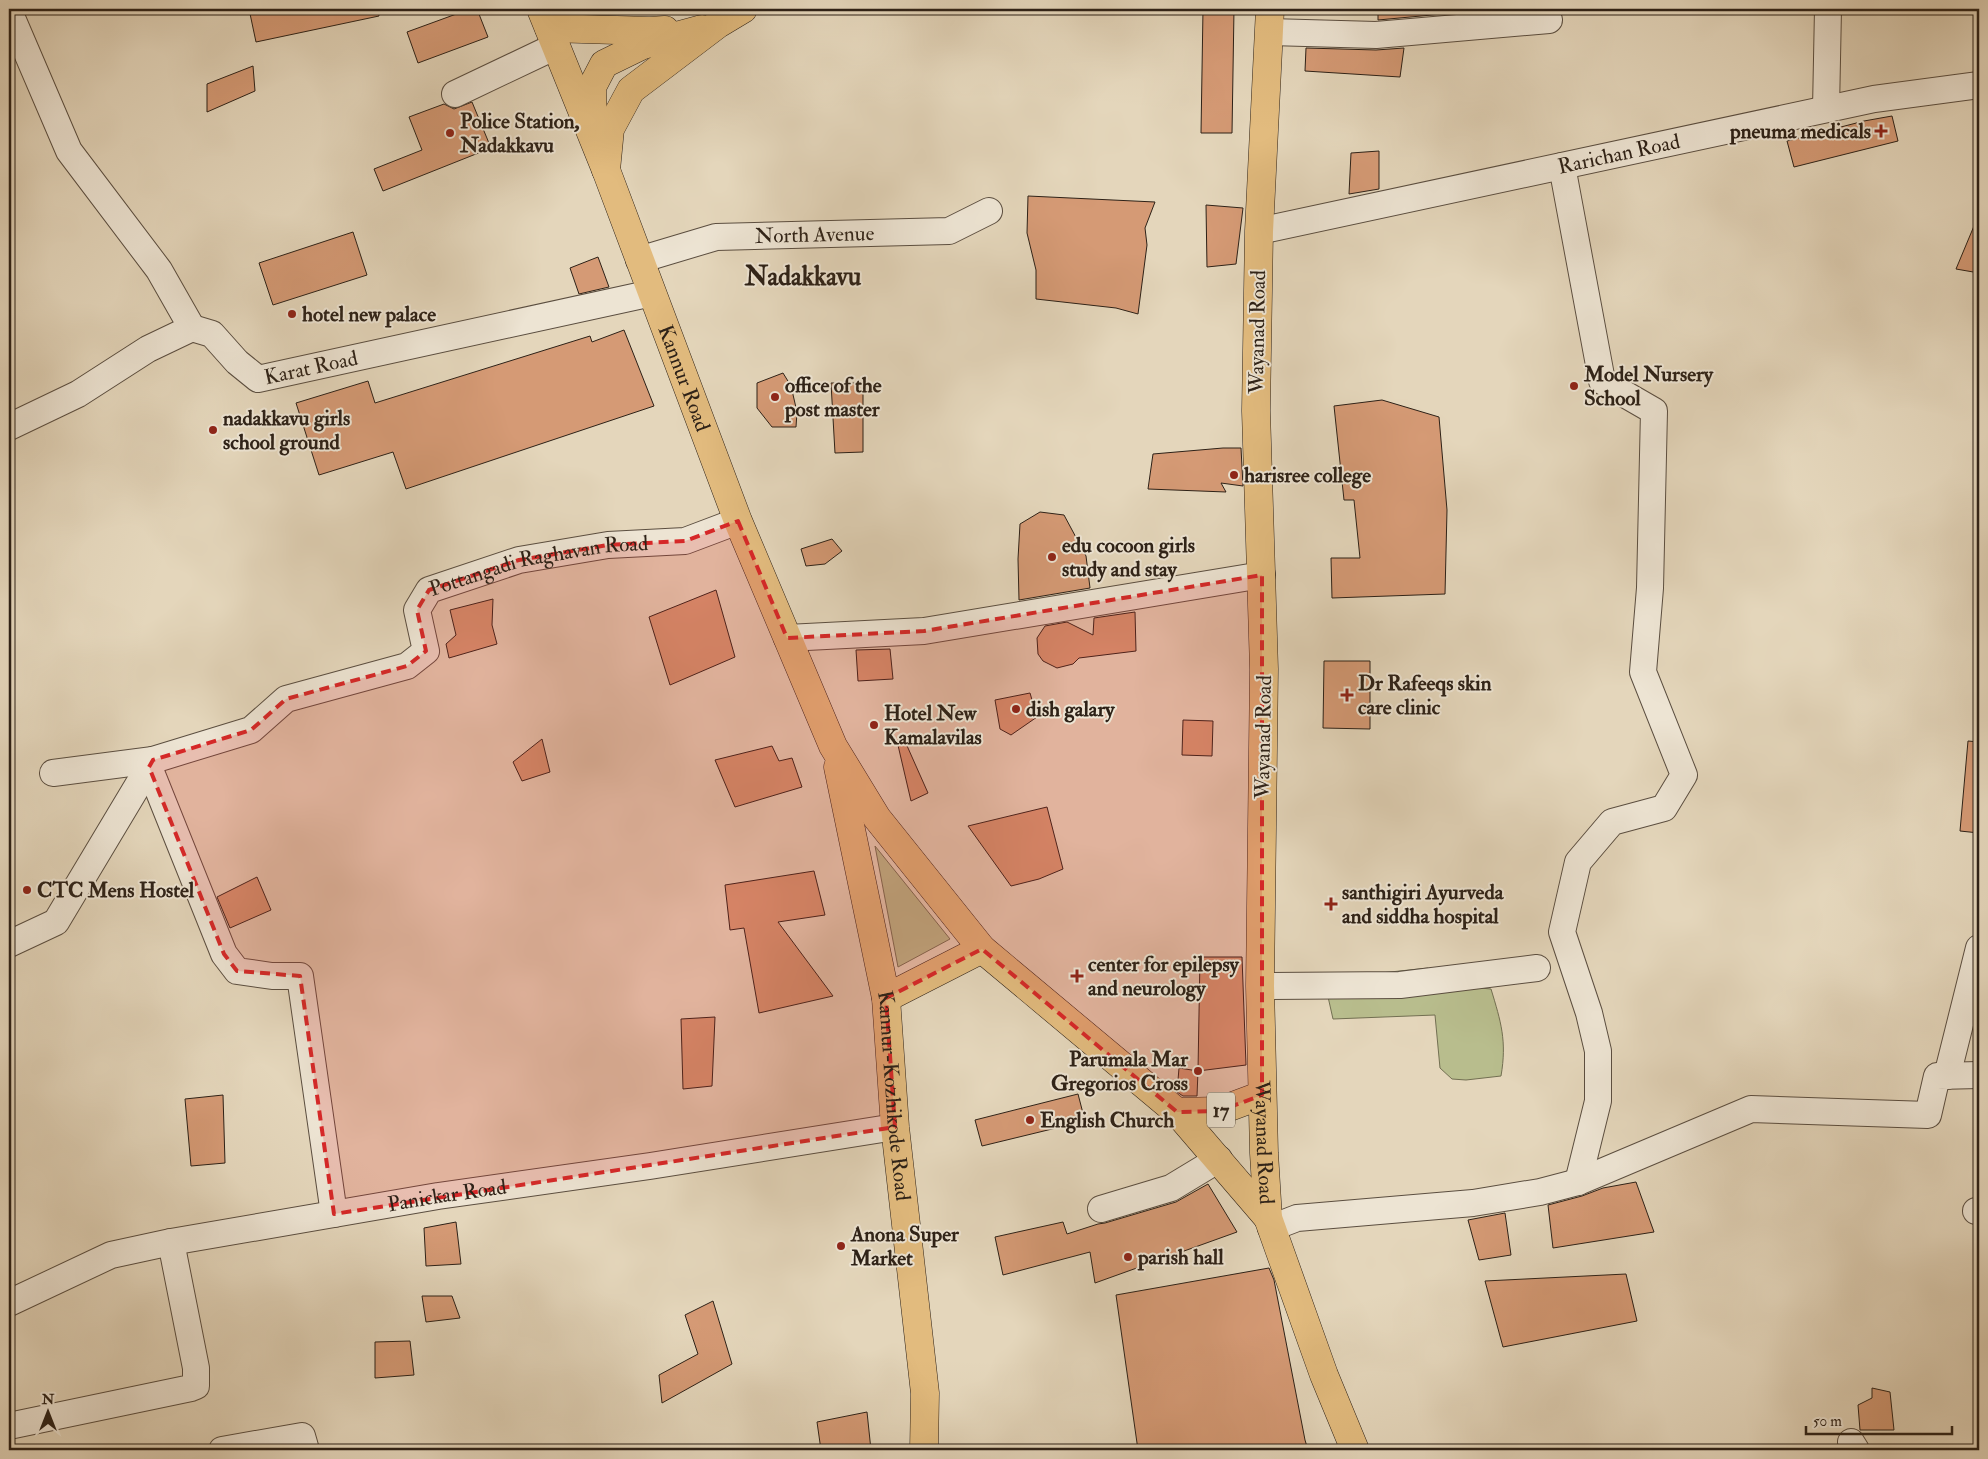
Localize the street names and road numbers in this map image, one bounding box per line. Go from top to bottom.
street label: Rarichan Road [1555,128,1683,181]
street label: North Avenue [755,220,875,250]
street label: Wayanad Road [1243,269,1272,395]
street label: Kannur Road [651,321,716,436]
street label: Karat Road [262,344,361,391]
street label: Pottangadi Raghavan Road [426,530,650,603]
street label: Wayanad Road [1249,674,1278,800]
street label: Kannur-Kozhikode Road [871,988,916,1203]
street label: Wayanad Road [1248,1079,1280,1206]
road number: 17 [1207,1092,1235,1128]
street label: Panickar Road [386,1173,509,1218]

